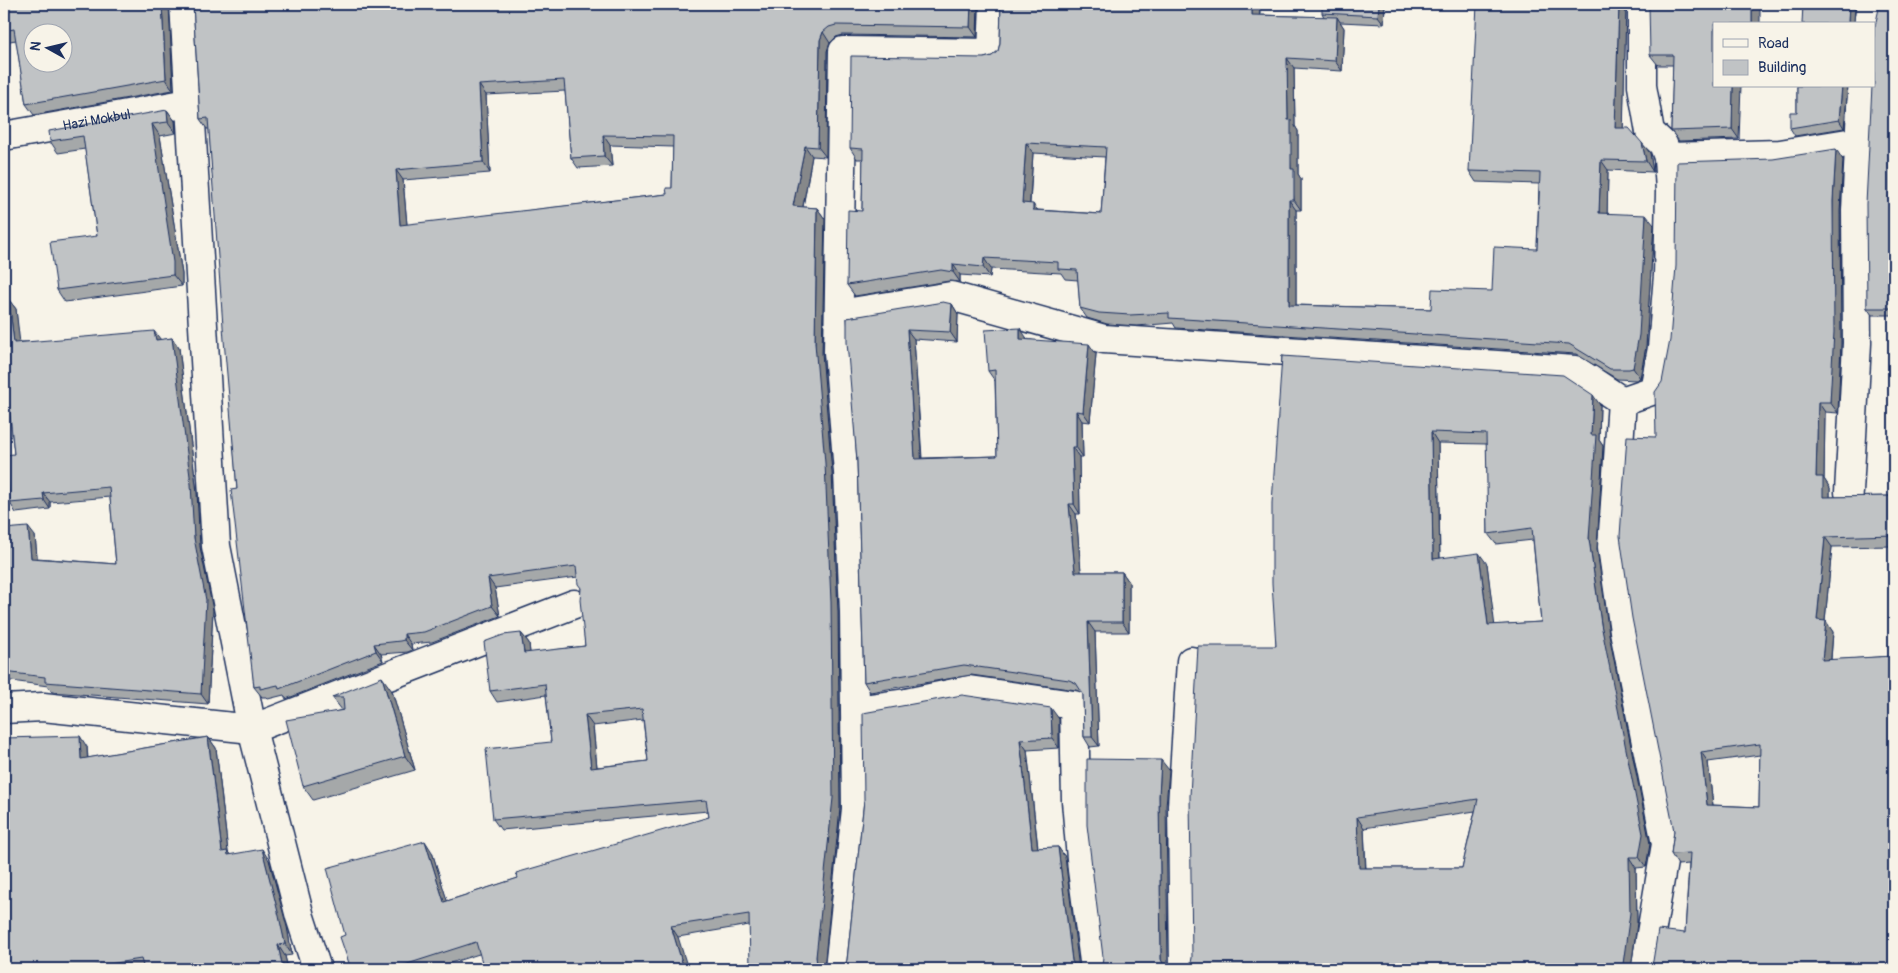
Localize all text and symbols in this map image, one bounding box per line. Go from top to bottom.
north arrow [22,22,72,72]
legend [1713,22,1876,88]
text: Road [1758,34,1789,53]
text: N [27,40,45,52]
text: Building [1758,58,1806,77]
street label: Hazi Mokbul [61,105,132,134]

